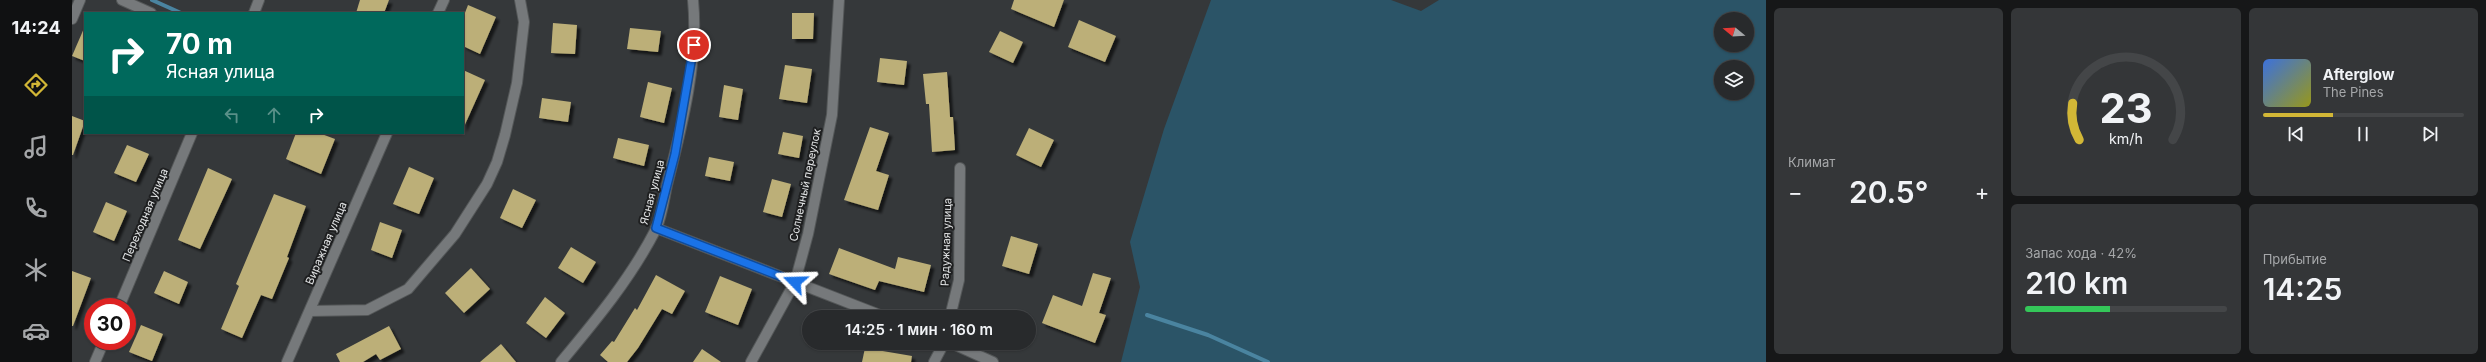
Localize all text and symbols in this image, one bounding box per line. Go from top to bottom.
north arrow [1714,12,1754,52]
map controls [1714,12,1754,100]
text: 14:24 [11,17,61,38]
text: 70 m [166,27,233,61]
icon: right [100,28,152,80]
pin [677,28,711,62]
icon: arrive [683,34,705,56]
button: layers [1714,60,1754,100]
text: Ясная улица [166,61,275,82]
text: Afterglow [2323,65,2394,84]
icon: directions [22,71,50,99]
text: 23 [2099,83,2153,133]
text: The Pines [2323,84,2384,100]
icon: left [221,104,243,126]
icon: ahead [263,104,285,126]
icon: right [305,104,327,126]
icon: previous [2285,123,2307,145]
icon: pause [2352,123,2374,145]
icon: next [2419,123,2441,145]
street label: Солнечный переулок [786,127,824,243]
text: km/h [2109,129,2143,146]
icon: music [22,133,50,161]
text: Климат [1788,154,1835,170]
street label: Ясная улица [637,158,667,226]
street label: Переходная улица [119,166,171,264]
text: 20.5° [1849,174,1928,210]
text: − [1788,179,1803,205]
text: + [1975,179,1989,205]
icon: phone [22,194,50,222]
street label: Радужная улица [937,198,955,286]
street label: Виражная улица [302,199,350,287]
text: Запас хода · 42% [2025,245,2137,261]
text: Прибытие [2263,251,2327,267]
icon: climate [22,256,50,284]
position arrow [774,261,816,303]
text: 210 km [2025,265,2128,301]
text: 14:25 [2263,271,2342,307]
speed limit sign: 30 [84,298,136,350]
icon: car [22,317,50,345]
text: 14:25 · 1 мин · 160 m [845,320,993,339]

